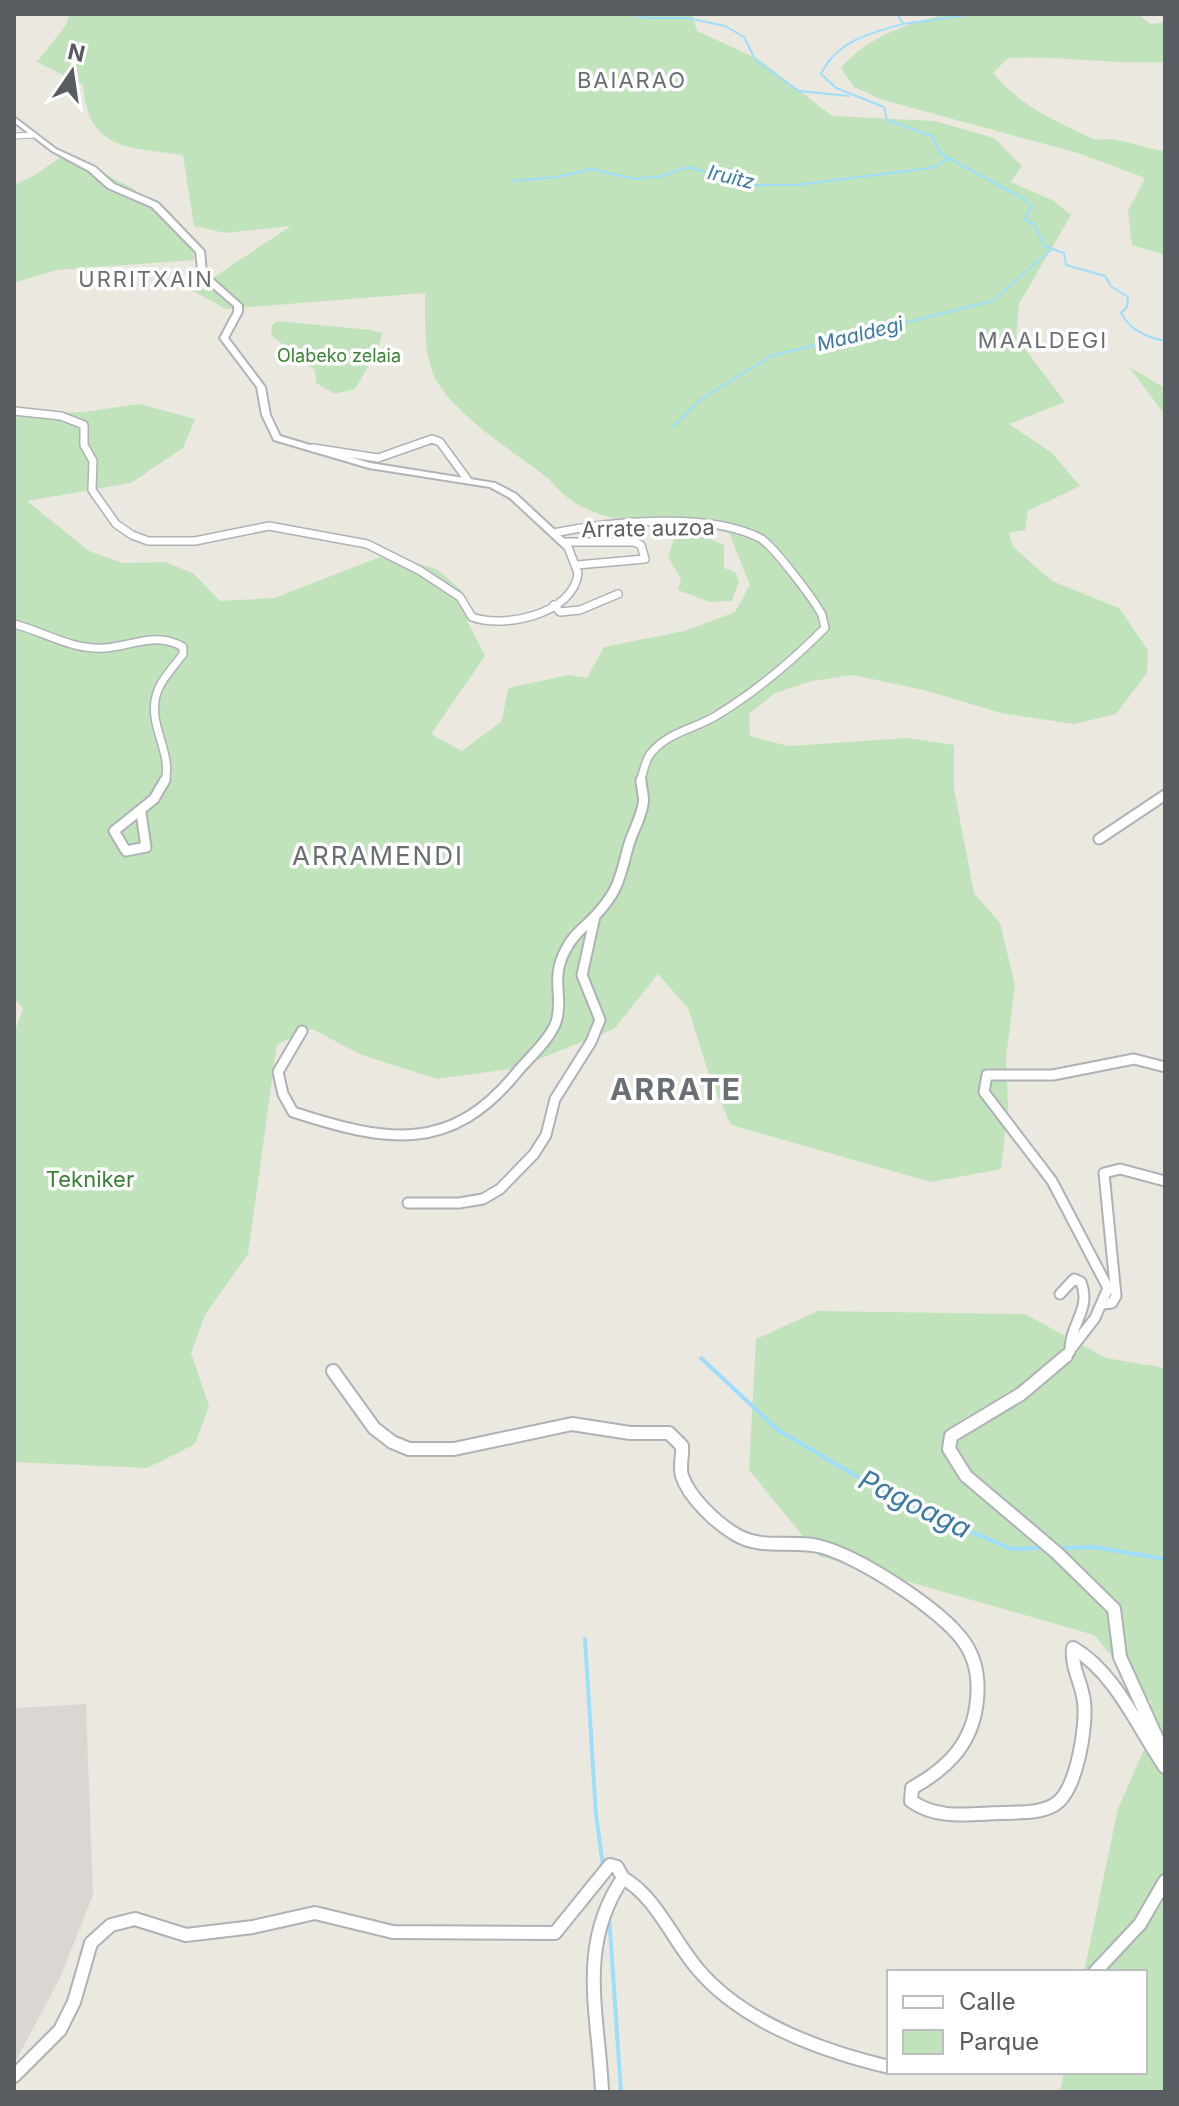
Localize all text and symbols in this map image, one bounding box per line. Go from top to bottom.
north arrow [32,32,112,112]
text: N [65,38,88,67]
district label: BAIARAO [577,67,687,93]
water label: Iruitz [705,160,757,194]
district label: URRITXAIN [78,266,214,292]
water label: Maaldegi [814,311,907,356]
district label: MAALDEGI [978,327,1108,353]
park label: Olabeko zelaia [277,345,401,366]
street label: Arrate auzoa [581,514,715,542]
district label: ARRAMENDI [292,840,464,871]
district label: ARRATE [610,1071,742,1107]
park label: Tekniker [46,1166,134,1192]
water label: Pagoaga [853,1462,977,1546]
legend [887,1970,1147,2074]
text: Calle [959,1987,1016,2016]
text: Parque [959,2027,1039,2056]

